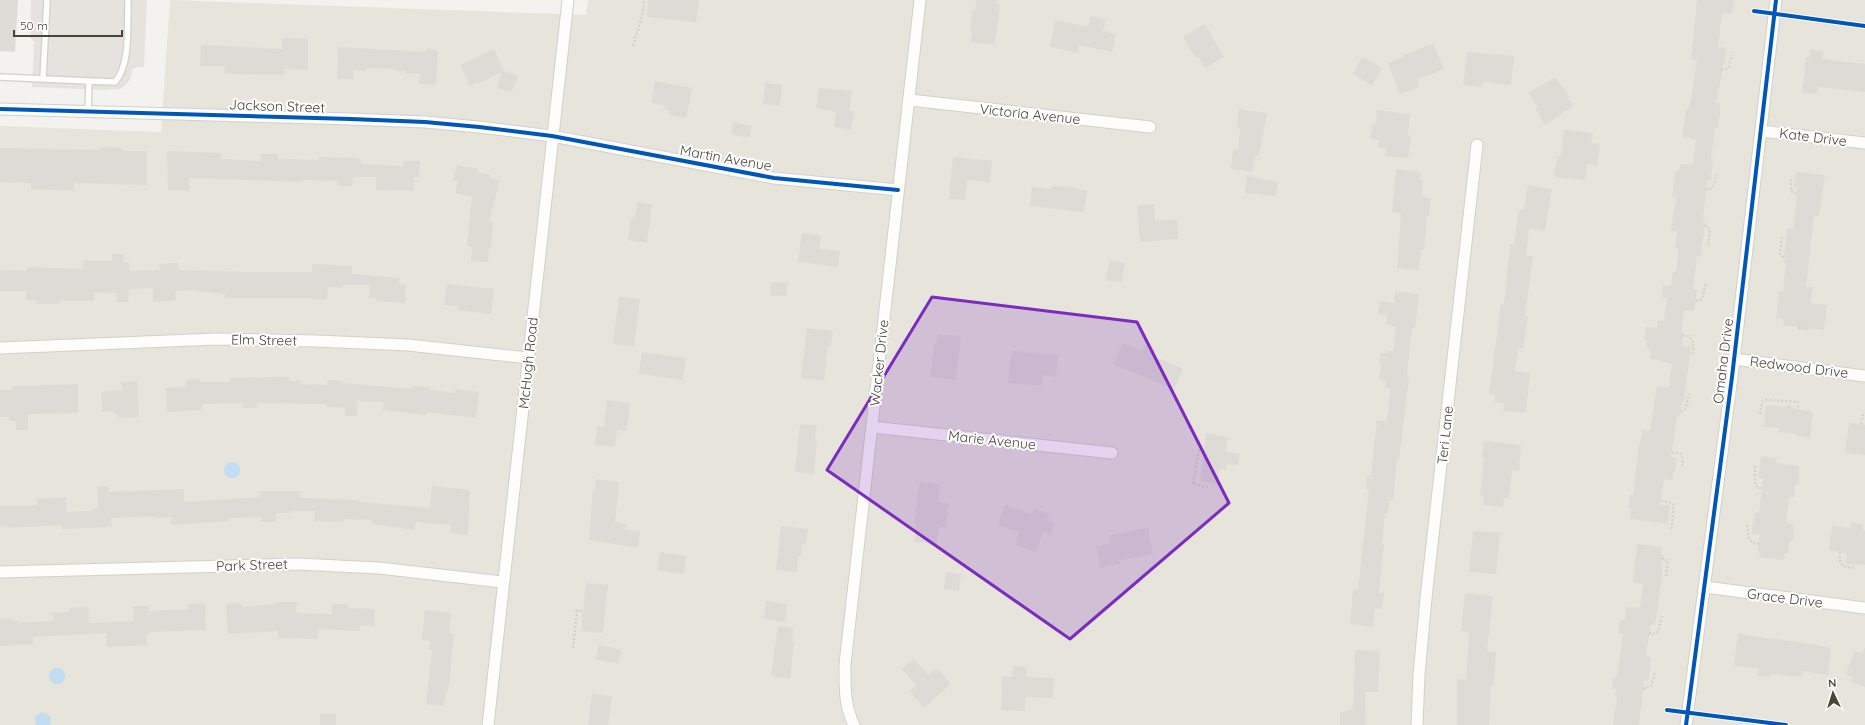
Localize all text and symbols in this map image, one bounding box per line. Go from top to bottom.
scale bar [14,12,122,38]
text: 50 m [20,18,48,33]
street label: Jackson Street [229,95,326,117]
street label: Victoria Avenue [979,100,1081,128]
street label: Kate Drive [1778,124,1848,150]
street label: Martin Avenue [679,141,773,175]
street label: McHugh Road [514,316,542,410]
street label: Omaha Drive [1709,317,1737,405]
street label: Wacker Drive [865,319,893,407]
street label: Elm Street [231,330,297,350]
street label: Redwood Drive [1749,352,1849,382]
street label: Teri Lane [1433,405,1457,465]
street label: Marie Avenue [947,426,1037,454]
street label: Park Street [216,555,288,575]
street label: Grace Drive [1746,584,1824,612]
north arrow [1813,673,1853,713]
text: N [1828,676,1837,690]

